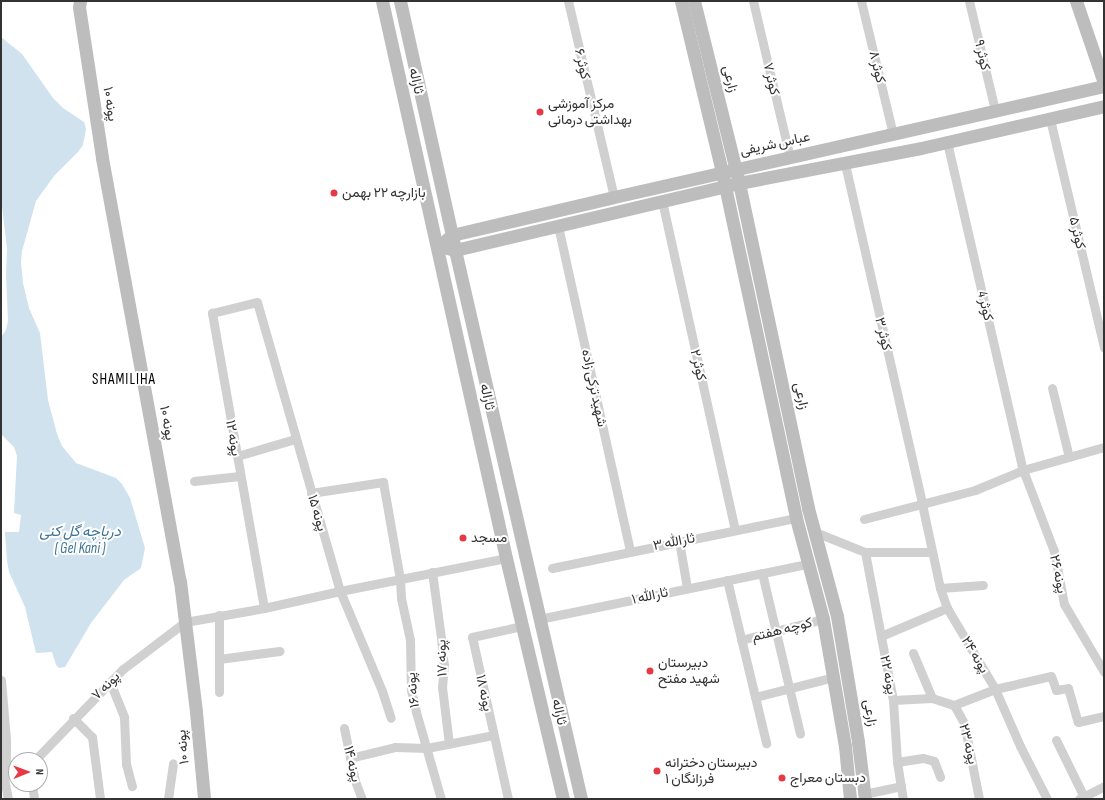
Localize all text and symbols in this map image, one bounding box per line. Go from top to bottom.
street label: کوثر ۹ [970,38,994,72]
street label: کوثر ۶ [570,47,594,81]
street label: کوثر ۸ [865,49,889,85]
street label: کوثر ۷ [759,61,783,97]
street label: زارعی [719,64,741,94]
street label: ثاراله [405,66,427,96]
street label: پونه ۱۰ [99,86,121,122]
place label: مرکز آموزشی بهداشتی درمانی [548,96,632,128]
marker: مرکز آموزشی بهداشتی درمانی [535,107,545,117]
street label: عباس شریفی [738,128,812,160]
place label: بازارچه ۲۲ بهمن [342,185,426,201]
marker: بازارچه ۲۲ بهمن [329,188,339,198]
street label: کوثر ۵ [1065,215,1089,251]
street label: کوثر 4 [973,289,997,323]
street label: کوثر ۳ [871,316,895,352]
street label: شهید ترکی زاده [578,348,610,428]
street label: کوثر ۲ [686,348,710,382]
district label: SHAMILIHA [92,371,156,389]
street label: زارعی [790,381,812,411]
street label: ثاراله [476,382,498,412]
street label: پونه ۱۰ [156,404,178,442]
street label: پونه ۱۲ [222,419,244,457]
street label: پونه ۱۵ [304,493,330,533]
water label: دریاچه گل کنی ( Gel Kani ) [39,522,121,557]
place label: مسجد [471,530,507,546]
street label: ثارالله ۳ [652,530,696,554]
marker: مسجد [458,533,468,543]
street label: پونه ۲۶ [1046,553,1070,595]
street label: ثارالله ۱ [630,584,670,608]
street label: کوچه هفتم [750,614,814,646]
street label: پونه ۲۴ [957,633,993,677]
street label: پونه ۱۷ [433,639,451,677]
street label: پونه ۲۲ [876,654,900,696]
place label: دبیرستان شهید مفتح [658,655,720,688]
marker: دبیرستان شهید مفتح [645,666,655,676]
street label: پونه ۷ [88,668,124,704]
street label: پونه ۱۶ [402,671,424,709]
street label: پونه ۱۸ [472,673,496,713]
street label: ثاراله [548,697,570,727]
street label: زارعی [860,698,880,728]
street label: پونه ۲۳ [955,722,981,766]
street label: پونه ۱۰ [173,729,193,765]
street label: پونه ۱۴ [340,744,364,784]
north arrow [8,752,48,792]
place label: دبیرستان دخترانه فرزانگان ۱ [665,755,758,788]
marker: دبیرستان دخترانه فرزانگان ۱ [652,766,662,776]
text: N [33,769,46,775]
place label: دبستان معراج [790,770,866,786]
marker: دبستان معراج [777,773,787,783]

